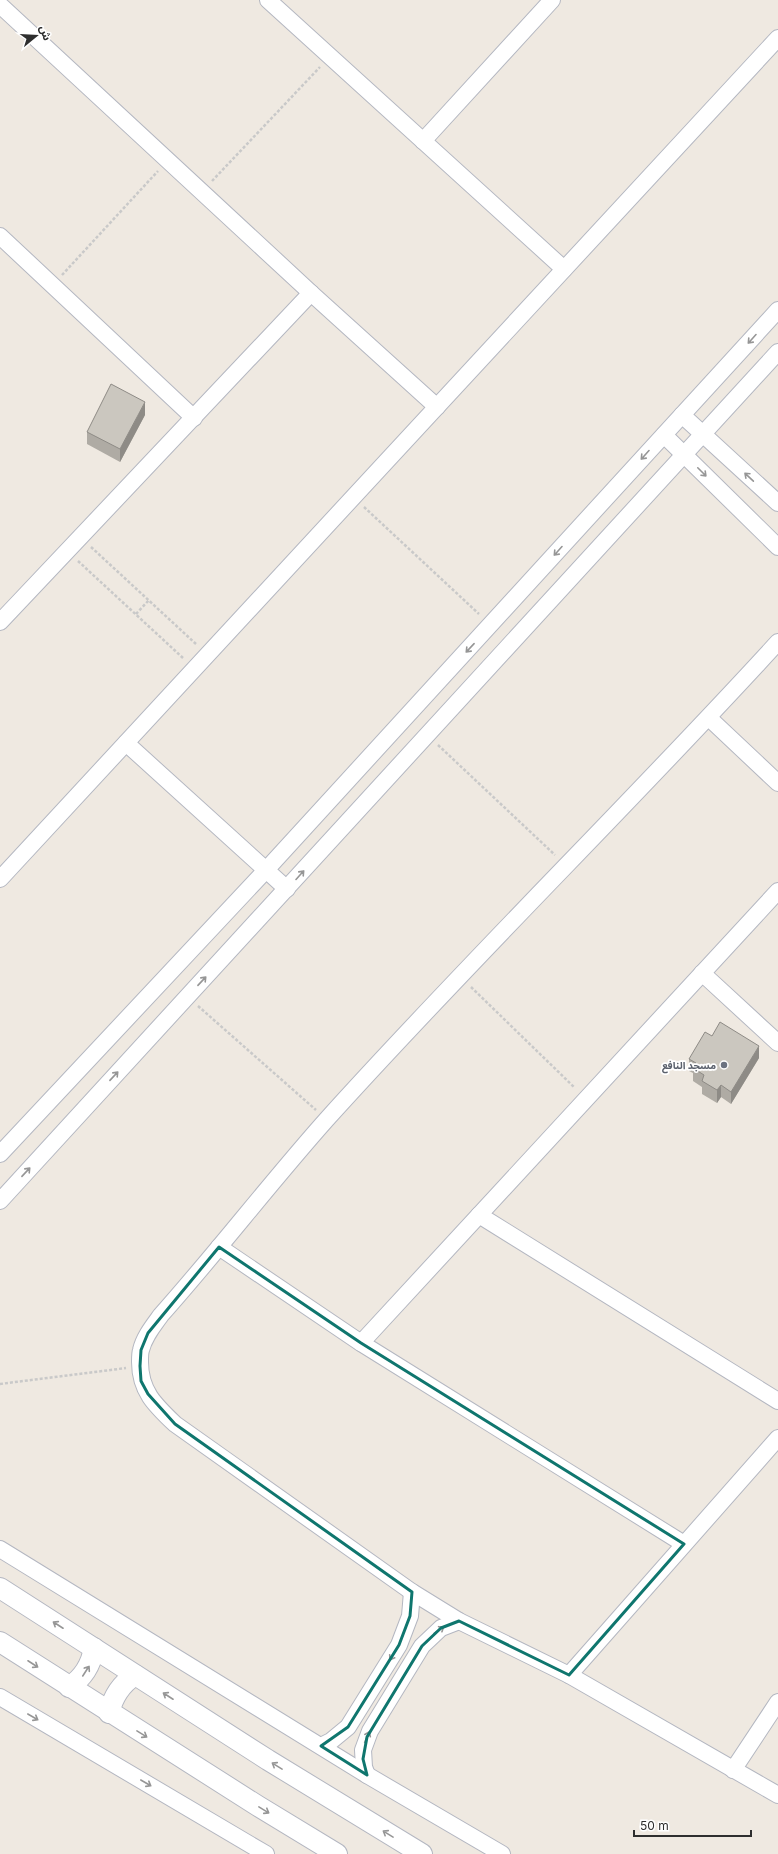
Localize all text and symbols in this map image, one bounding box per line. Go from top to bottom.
north arrow [16,16,56,56]
text: ش [37,24,54,42]
one-way arrow [747,333,756,344]
one-way arrow [641,450,650,461]
one-way arrow [697,467,707,477]
one-way arrow [744,472,755,481]
one-way arrow [553,546,562,557]
one-way arrow [466,642,475,652]
one-way arrow [295,870,305,880]
one-way arrow [198,976,207,986]
place label: مسجد النافع [662,1059,716,1074]
marker: مسجد النافع [719,1060,729,1070]
one-way arrow [110,1071,119,1081]
one-way arrow [22,1167,31,1177]
one-way arrow [53,1621,64,1630]
one-way arrow [433,1626,444,1634]
one-way arrow [389,1649,397,1661]
one-way arrow [27,1660,38,1668]
one-way arrow [82,1666,90,1677]
one-way arrow [162,1691,174,1699]
one-way arrow [27,1714,39,1722]
one-way arrow [136,1730,148,1738]
one-way arrow [364,1731,371,1743]
one-way arrow [271,1761,283,1769]
one-way arrow [140,1780,152,1788]
one-way arrow [258,1807,270,1815]
scale bar [634,1812,751,1838]
text: 50 m [640,1818,669,1833]
one-way arrow [383,1830,394,1838]

